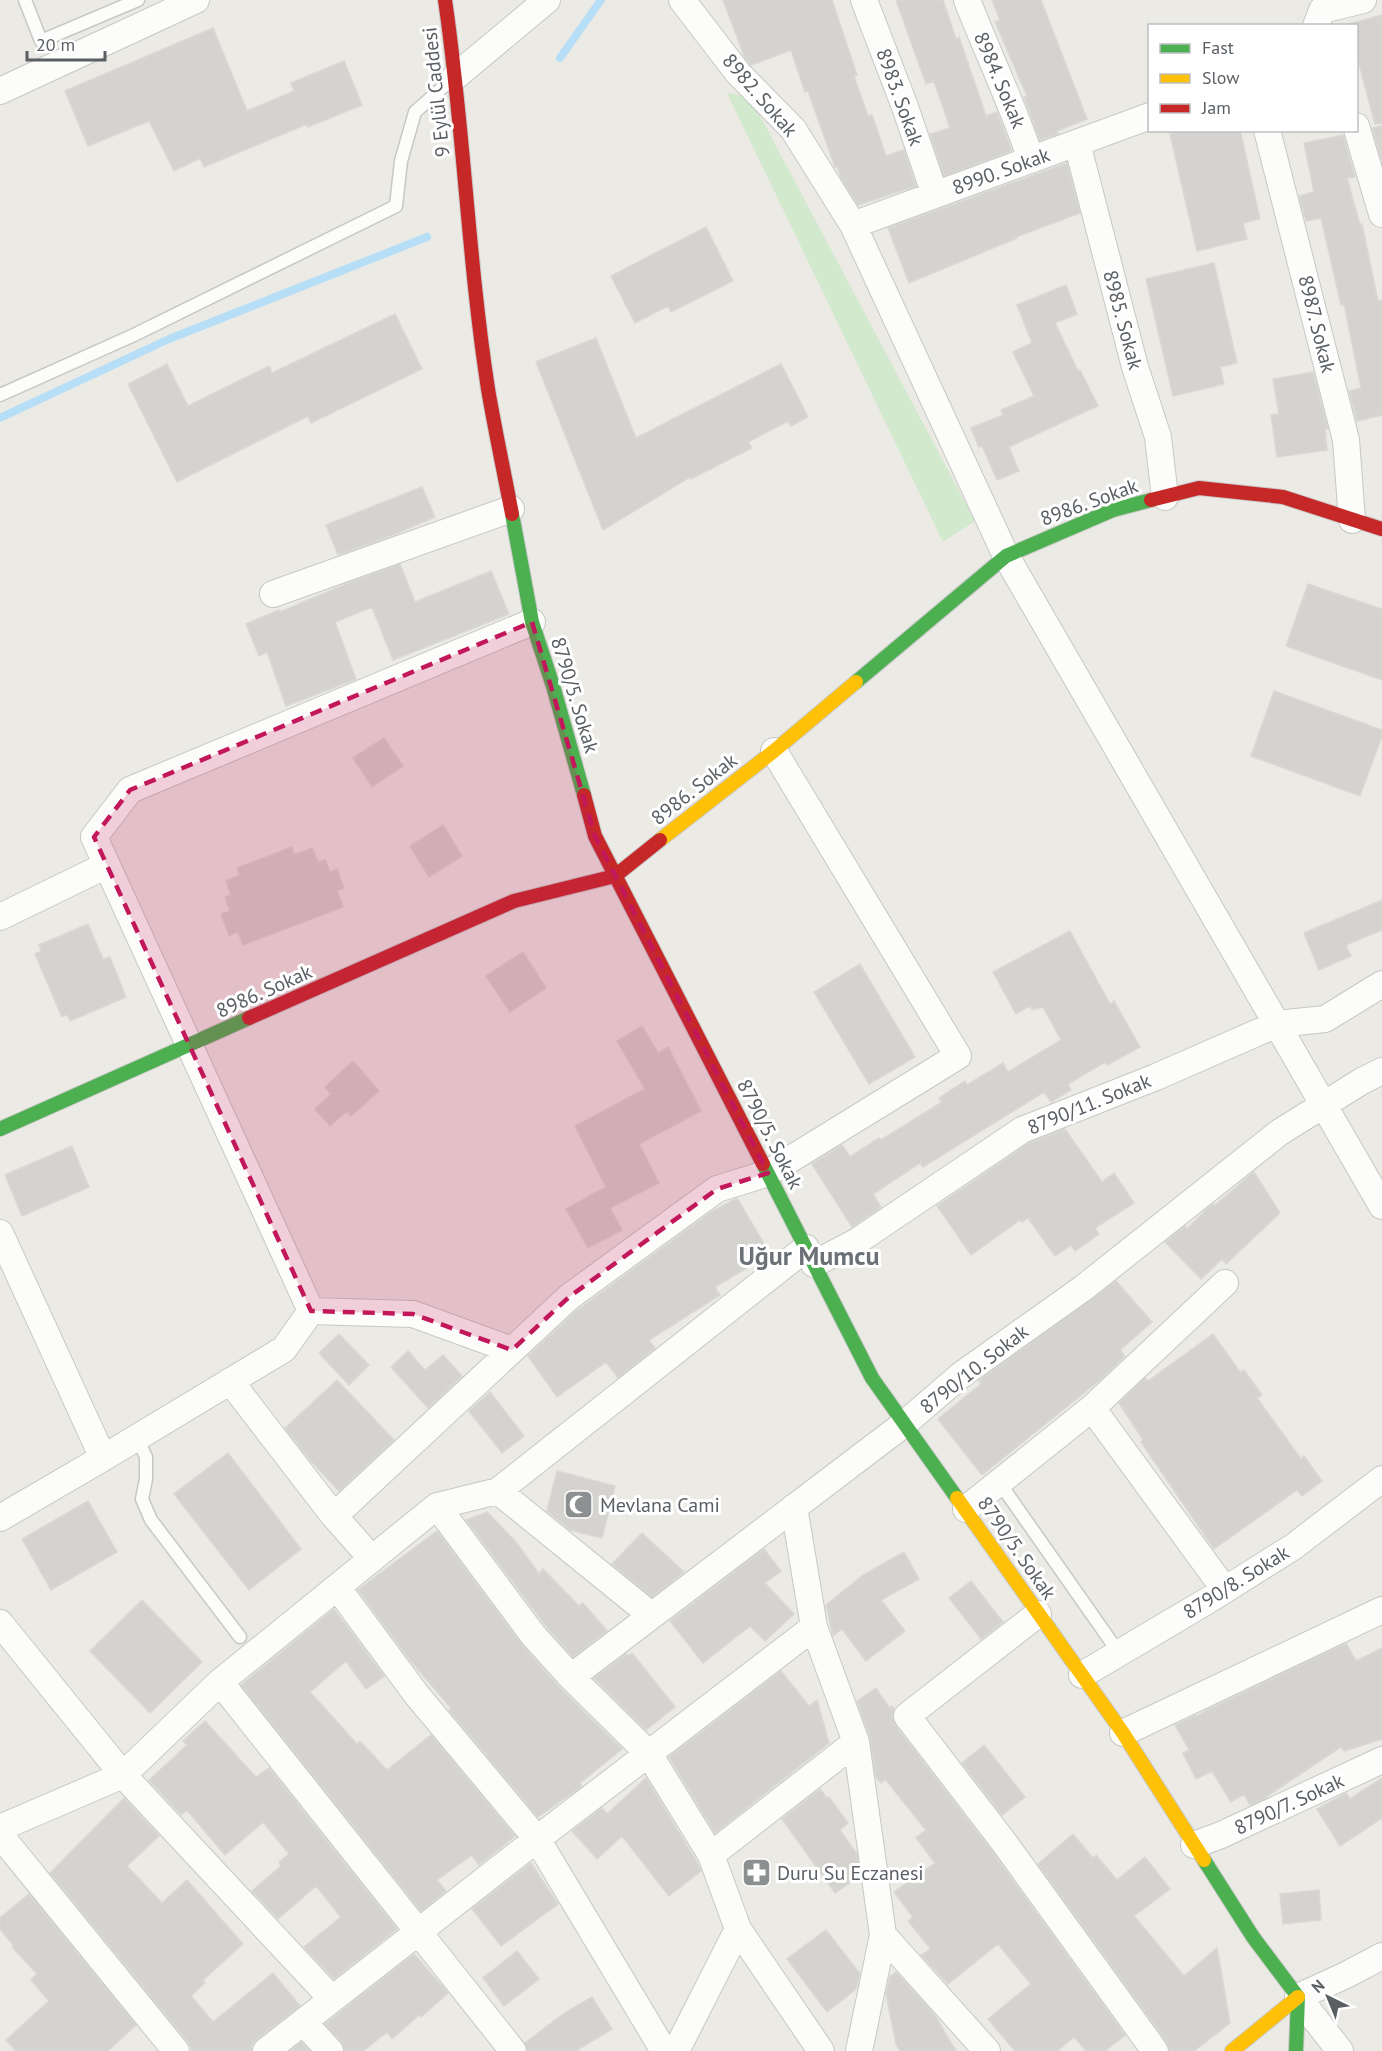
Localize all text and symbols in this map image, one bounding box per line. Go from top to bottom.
scale bar [27,24,105,62]
legend [1148,24,1358,132]
street label: 9 Eylül Caddesi [416,26,456,158]
street label: 8984. Sokak [968,28,1032,132]
text: 20 m [36,33,75,56]
text: Fast [1202,36,1234,59]
street label: 8983. Sokak [870,45,930,150]
street label: 8982. Sokak [717,48,804,142]
text: Slow [1202,66,1240,89]
text: Jam [1201,96,1231,119]
street label: 8990. Sokak [949,141,1054,201]
street label: 8985. Sokak [1097,267,1149,373]
street label: 8987. Sokak [1292,272,1342,376]
street label: 8986. Sokak [1037,472,1142,532]
street label: 8790/5. Sokak [545,634,605,757]
street label: 8986. Sokak [646,747,743,831]
street label: 8986. Sokak [212,958,316,1024]
street label: 8790/11. Sokak [1023,1067,1155,1141]
street label: 8790/5. Sokak [731,1075,809,1194]
district label: Uğur Mumcu [739,1239,879,1272]
street label: 8790/10. Sokak [914,1318,1034,1420]
mosque icon: Mevlana Cami [563,1489,595,1521]
street label: 8790/5. Sokak [972,1491,1062,1605]
place label: Mevlana Cami [600,1492,720,1518]
street label: 8790/8. Sokak [1178,1539,1294,1625]
street label: 8790/7. Sokak [1230,1767,1348,1841]
pharmacy icon: Duru Su Eczanesi [740,1857,772,1889]
place label: Duru Su Eczanesi [777,1860,924,1886]
north arrow [1298,1967,1358,2027]
text: N [1307,1975,1328,1997]

